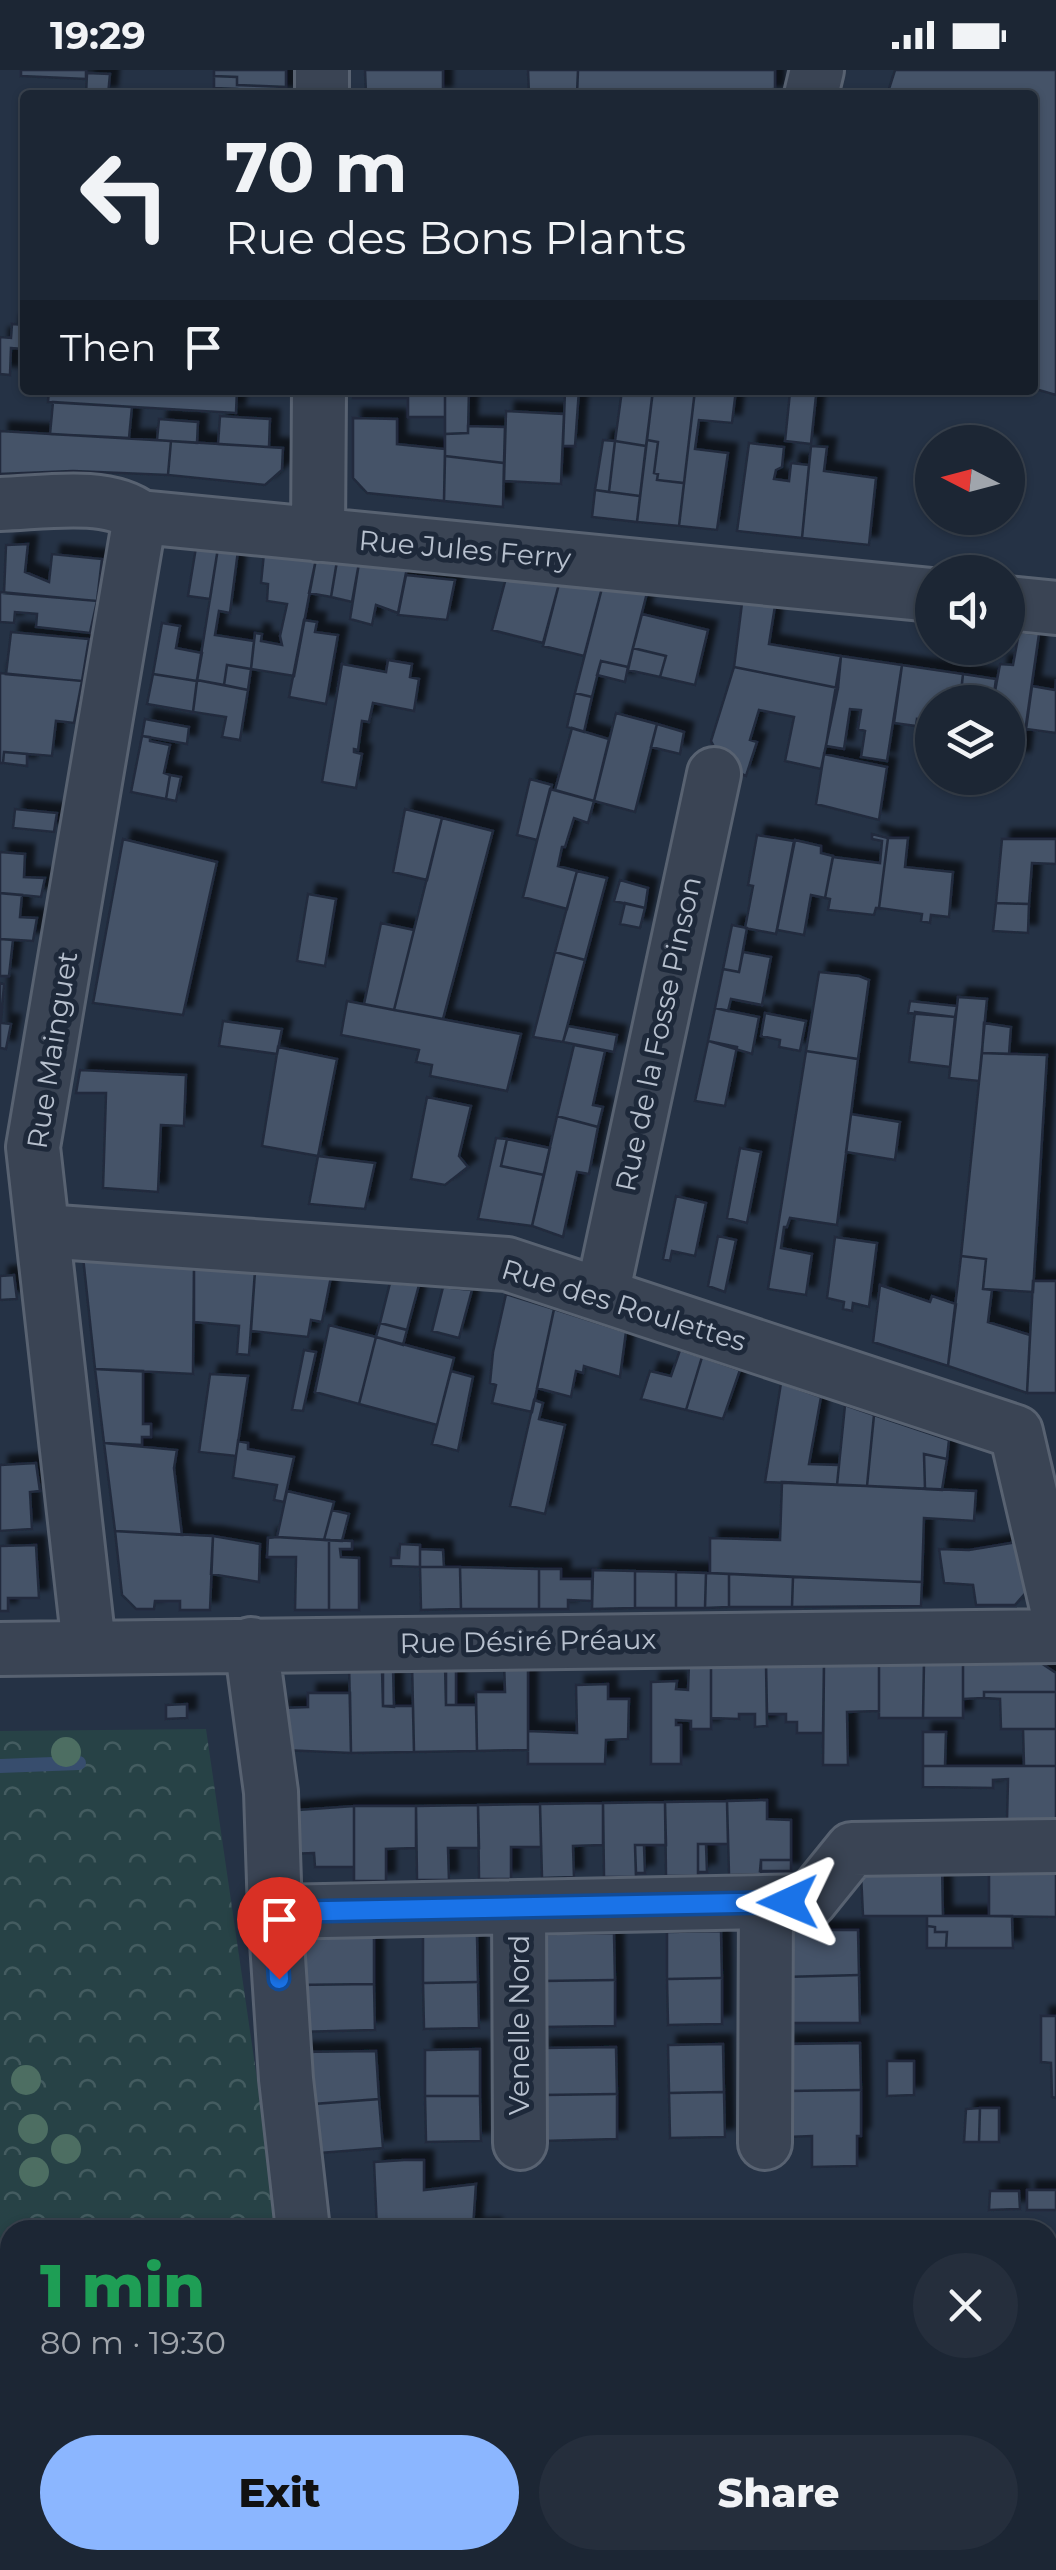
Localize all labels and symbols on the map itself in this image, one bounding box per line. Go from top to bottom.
north arrow [915,425,1025,535]
street label: Rue Jules Ferry [357,523,573,575]
street label: Rue de la Fosse Pinson [608,873,708,1195]
street label: Rue Mainguet [20,949,84,1151]
street label: Rue des Roulettes [498,1252,750,1358]
street label: Rue Désiré Préaux [399,1622,657,1660]
position arrow [736,1850,840,1954]
pin [237,1877,322,1980]
street label: Venelle Nord [502,1935,536,2115]

